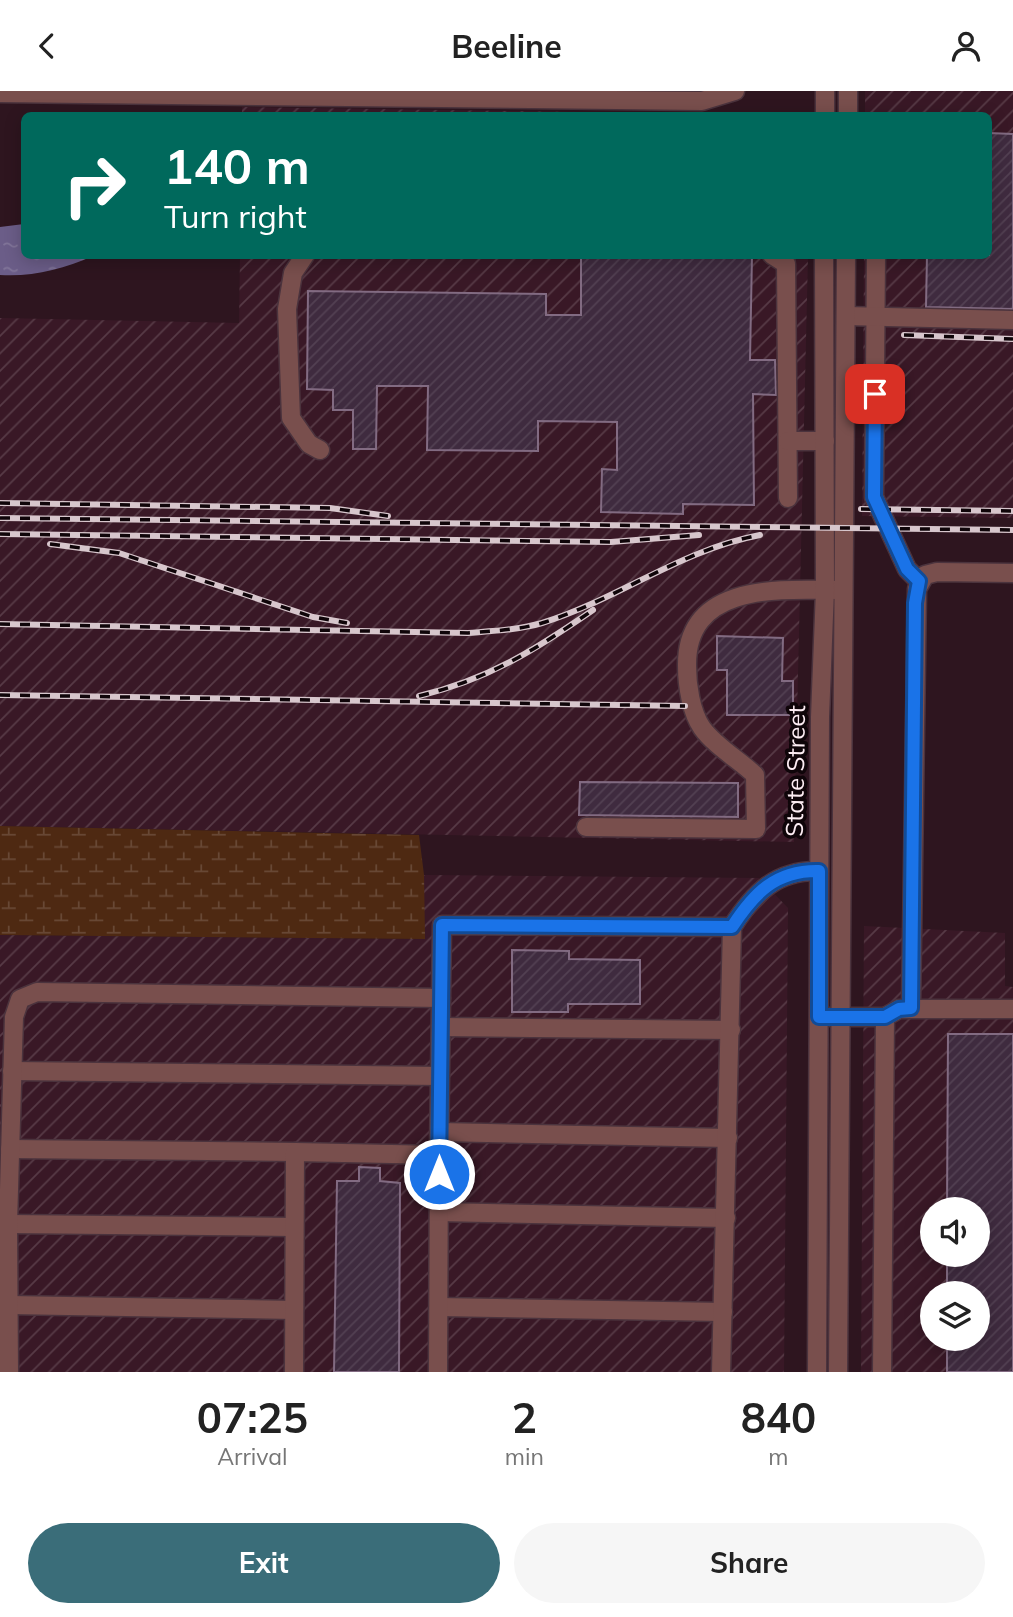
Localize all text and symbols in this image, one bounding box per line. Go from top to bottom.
text: Beeline [451,26,562,66]
icon: back [28,27,66,65]
icon: person [947,27,985,65]
text: 140 m [164,135,310,196]
icon: right [49,140,140,231]
text: Turn right [164,196,307,236]
pin [845,364,905,424]
icon: arrive [856,375,894,413]
street label: State Street [779,705,811,837]
position arrow [402,1137,476,1211]
map controls [920,1197,990,1351]
button: sound [920,1197,990,1267]
button: layers [920,1281,990,1351]
text: 07:25 [197,1391,308,1444]
text: 2 [512,1391,537,1444]
text: 840 [741,1391,816,1444]
text: Arrival [217,1442,288,1471]
text: min [505,1442,544,1471]
text: m [768,1442,789,1471]
button: Exit [28,1523,500,1603]
button: Share [514,1523,985,1603]

